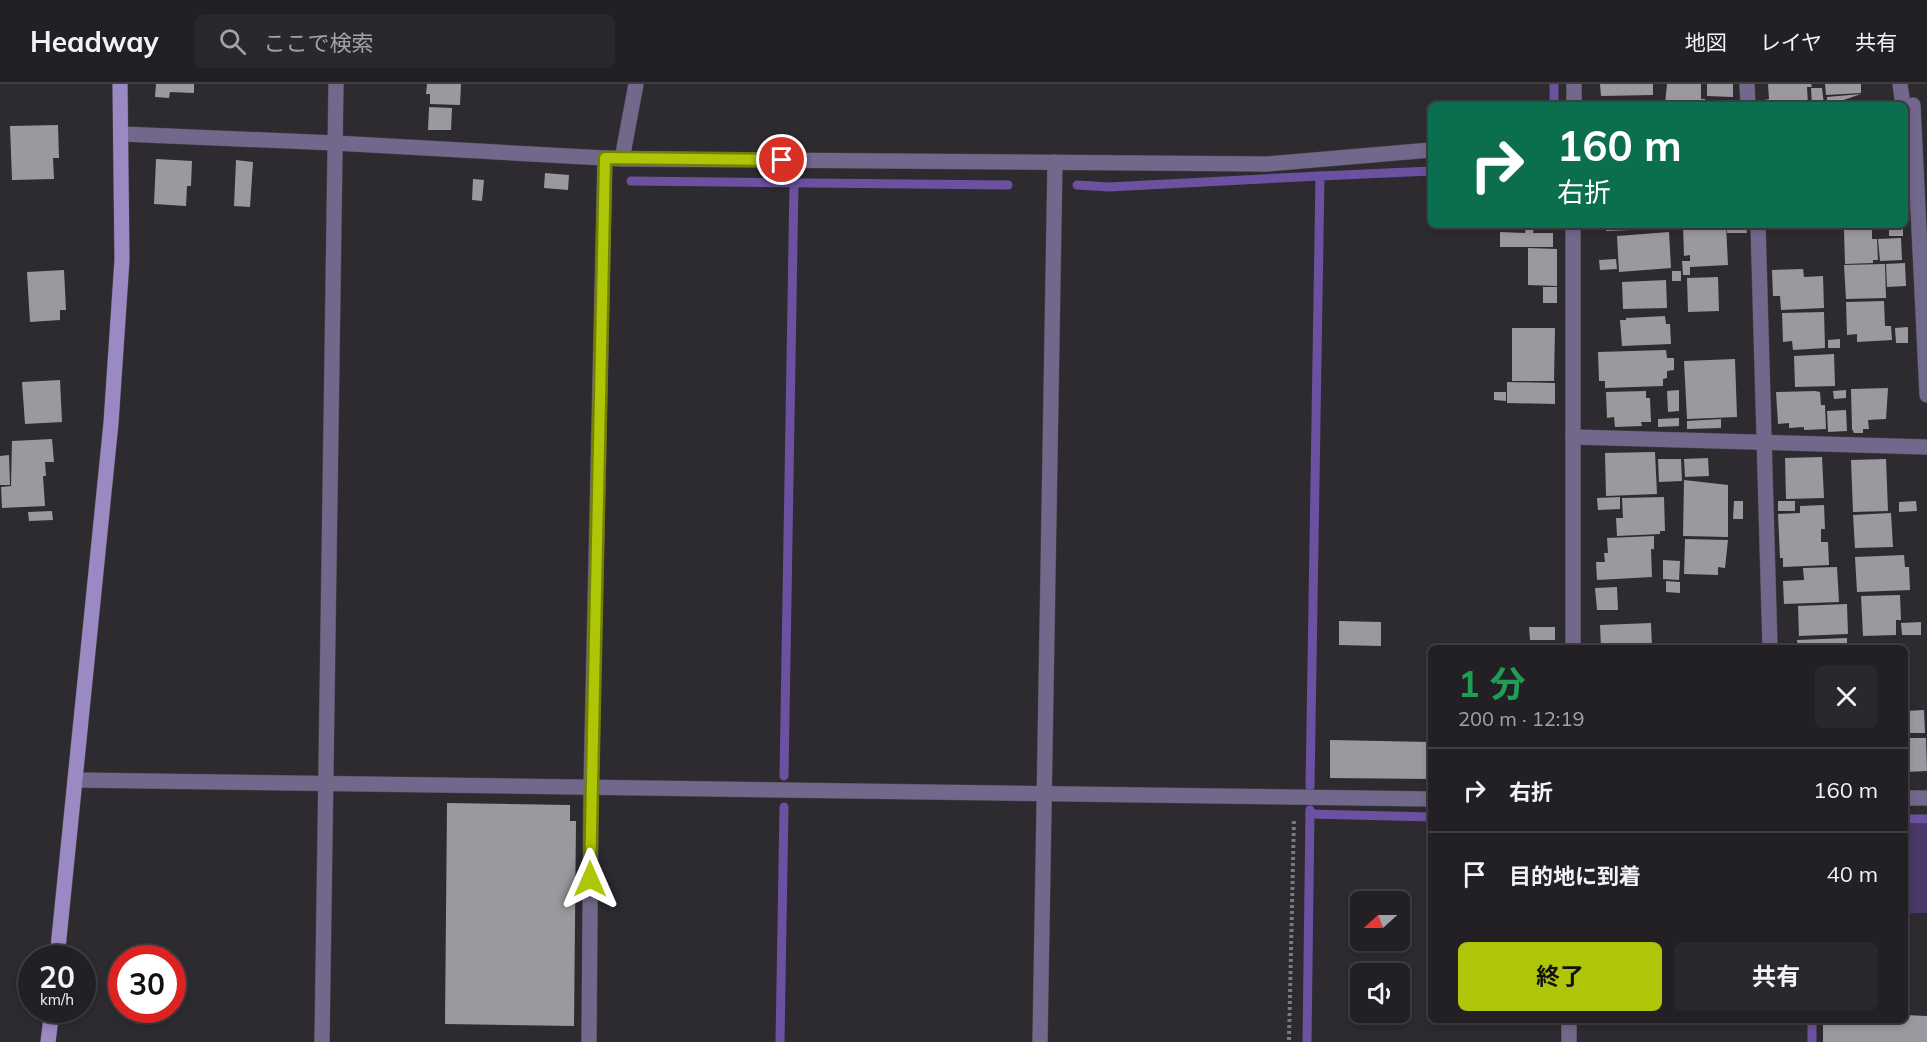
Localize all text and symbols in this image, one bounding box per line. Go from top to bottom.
search box [195,14,615,68]
text: Headway [30,24,159,59]
icon: search [216,25,249,58]
text: ここで検索 [264,29,374,57]
text: 地図 [1685,29,1727,55]
text: レイヤ [1760,29,1822,55]
text: 共有 [1855,29,1897,55]
text: 160 m [1557,119,1682,172]
icon: right [1458,126,1536,204]
pin [756,134,807,185]
icon: arrive [765,143,798,176]
text: 右折 [1557,175,1611,209]
text: 1 分 [1458,661,1525,706]
button: close [1815,665,1878,728]
text: 200 m · 12:19 [1458,706,1584,731]
icon: right [1458,774,1491,807]
text: 160 m [1813,776,1878,804]
text: 右折 [1509,778,1553,806]
position arrow [558,847,622,911]
icon: arrive [1458,858,1491,891]
text: 40 m [1827,860,1878,888]
text: 目的地に到着 [1509,862,1641,890]
north arrow [1350,891,1410,951]
map controls [1350,891,1410,1023]
button: 終了 [1458,942,1662,1011]
button: 共有 [1674,942,1878,1011]
speed limit sign: 30 [108,945,186,1023]
text: 20 [39,958,75,996]
button: sound [1350,963,1410,1023]
text: km/h [40,990,74,1009]

